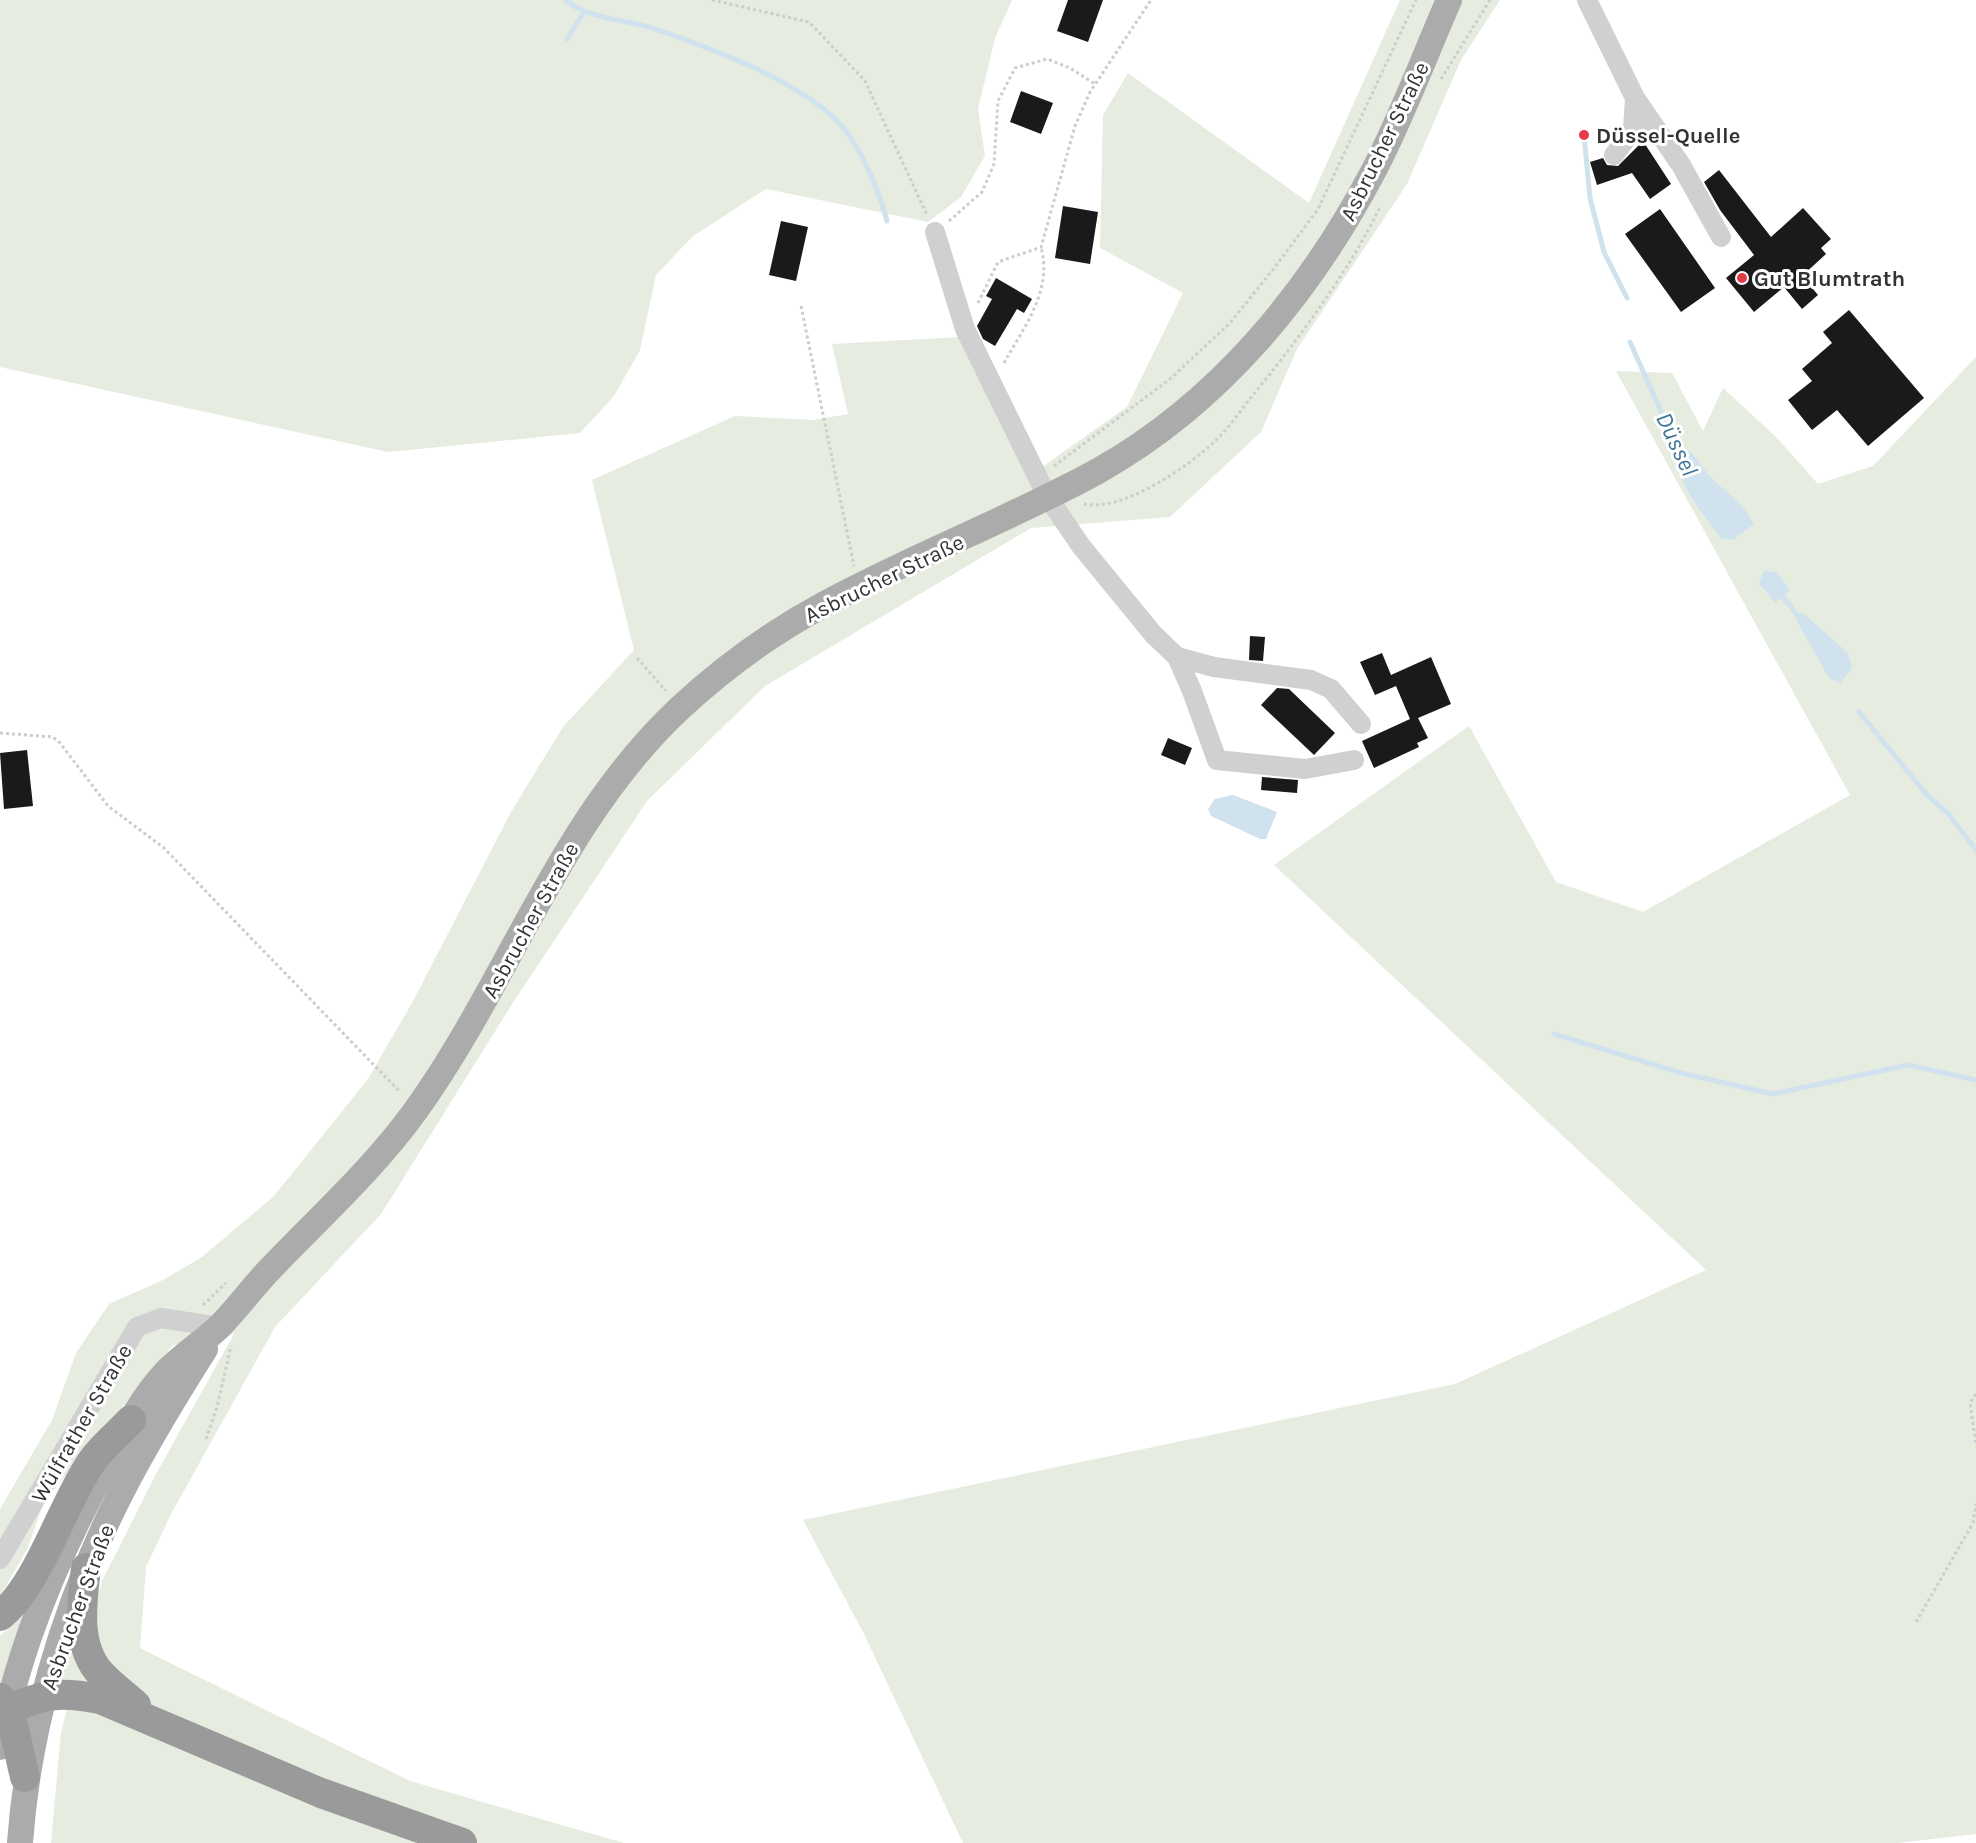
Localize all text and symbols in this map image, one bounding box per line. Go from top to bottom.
street label: Asbrucher Straße [1335,58,1435,225]
place label: Düssel-Quelle [1596,123,1740,149]
marker: Düssel-Quelle [1577,128,1591,142]
place label: Gut Blumtrath [1754,266,1905,292]
marker: Gut Blumtrath [1735,271,1749,285]
water label: Düssel [1650,408,1704,480]
street label: Asbrucher Straße [801,529,968,629]
street label: Asbrucher Straße [477,838,584,1003]
street label: Wülfrather Straße [26,1340,138,1507]
street label: Asbrucher Straße [36,1521,120,1694]

